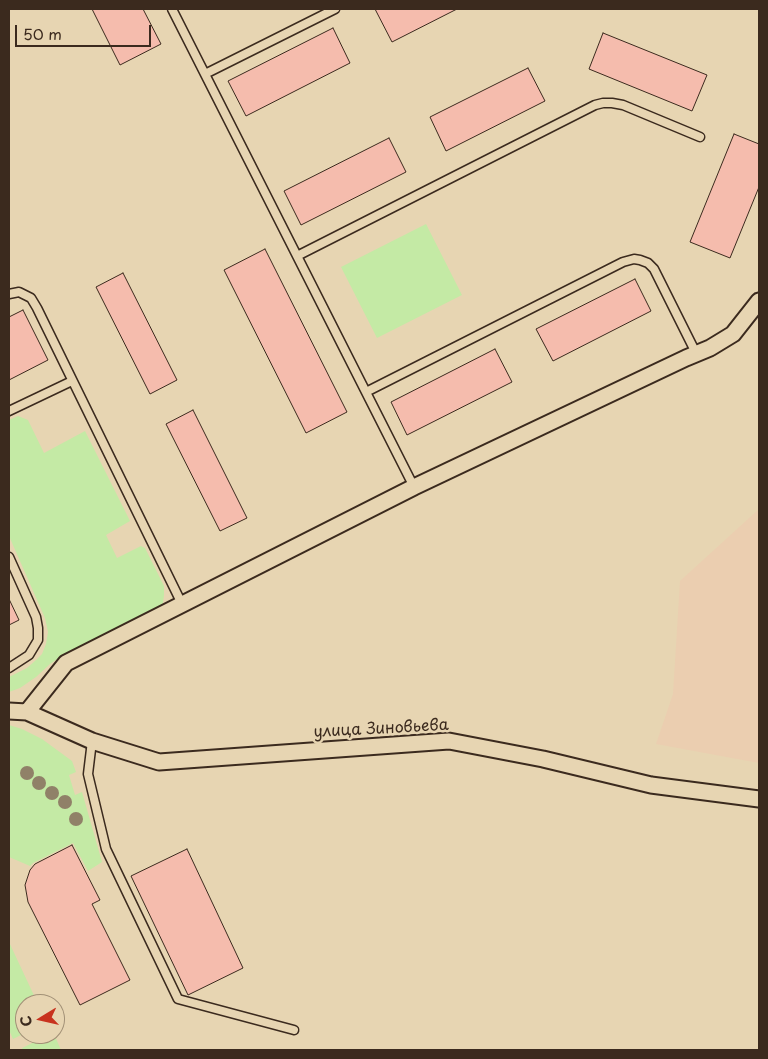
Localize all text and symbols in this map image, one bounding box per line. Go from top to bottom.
scale bar [18,15,154,47]
text: 50 m [23,22,62,45]
street label: улица Зиновьева [313,716,449,742]
north arrow [15,994,65,1044]
text: С [14,1014,37,1028]

